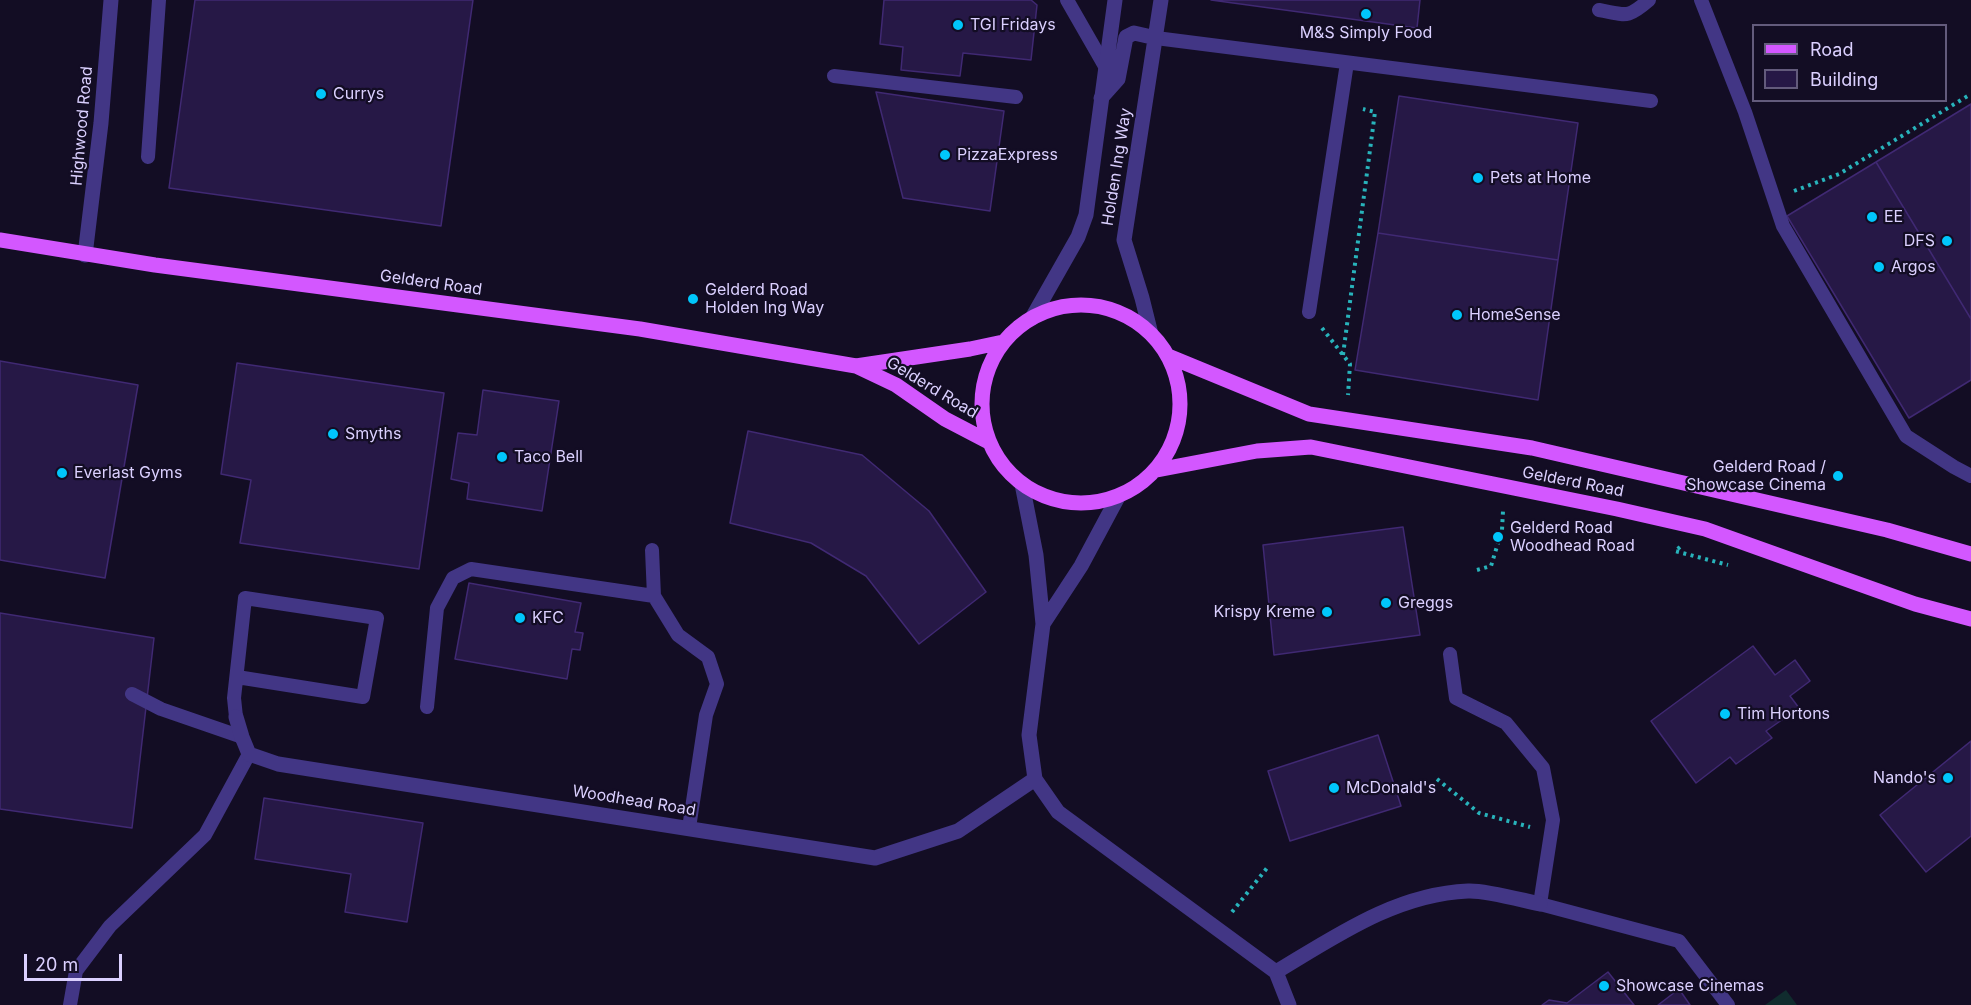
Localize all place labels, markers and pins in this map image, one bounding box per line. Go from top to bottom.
marker: M&S Simply Food [1359,7,1373,21]
place label: TGI Fridays [970,15,1056,35]
marker: TGI Fridays [951,18,965,32]
place label: M&S Simply Food [1300,23,1432,43]
place label: Currys [333,84,384,104]
marker: Currys [314,87,328,101]
place label: PizzaExpress [957,145,1058,165]
marker: PizzaExpress [938,148,952,162]
place label: Pets at Home [1490,168,1591,188]
marker: Pets at Home [1471,171,1485,185]
place label: EE [1884,207,1903,227]
marker: EE [1865,210,1879,224]
place label: DFS [1904,231,1935,251]
marker: DFS [1940,234,1954,248]
place label: Argos [1891,257,1936,277]
marker: Argos [1872,260,1886,274]
place label: Gelderd Road Holden Ing Way [705,280,824,318]
marker: Gelderd Road Holden Ing Way [686,292,700,306]
place label: HomeSense [1469,305,1561,325]
marker: HomeSense [1450,308,1464,322]
place label: Smyths [345,424,401,444]
marker: Smyths [326,427,340,441]
place label: Taco Bell [514,447,583,467]
marker: Taco Bell [495,450,509,464]
place label: Gelderd Road / Showcase Cinema [1686,457,1826,495]
place label: Everlast Gyms [74,463,182,483]
marker: Everlast Gyms [55,466,69,480]
marker: Gelderd Road / Showcase Cinema [1831,469,1845,483]
place label: Gelderd Road Woodhead Road [1510,518,1635,556]
marker: Gelderd Road Woodhead Road [1491,530,1505,544]
place label: Greggs [1398,593,1453,613]
marker: Greggs [1379,596,1393,610]
place label: Krispy Kreme [1214,602,1315,622]
marker: Krispy Kreme [1320,605,1334,619]
place label: KFC [532,608,564,628]
marker: KFC [513,611,527,625]
place label: Tim Hortons [1737,704,1830,724]
marker: Tim Hortons [1718,707,1732,721]
place label: Nando's [1873,768,1936,788]
marker: Nando's [1941,771,1955,785]
place label: McDonald's [1346,778,1436,798]
marker: McDonald's [1327,781,1341,795]
place label: Showcase Cinemas [1616,976,1764,996]
marker: Showcase Cinemas [1597,979,1611,993]

